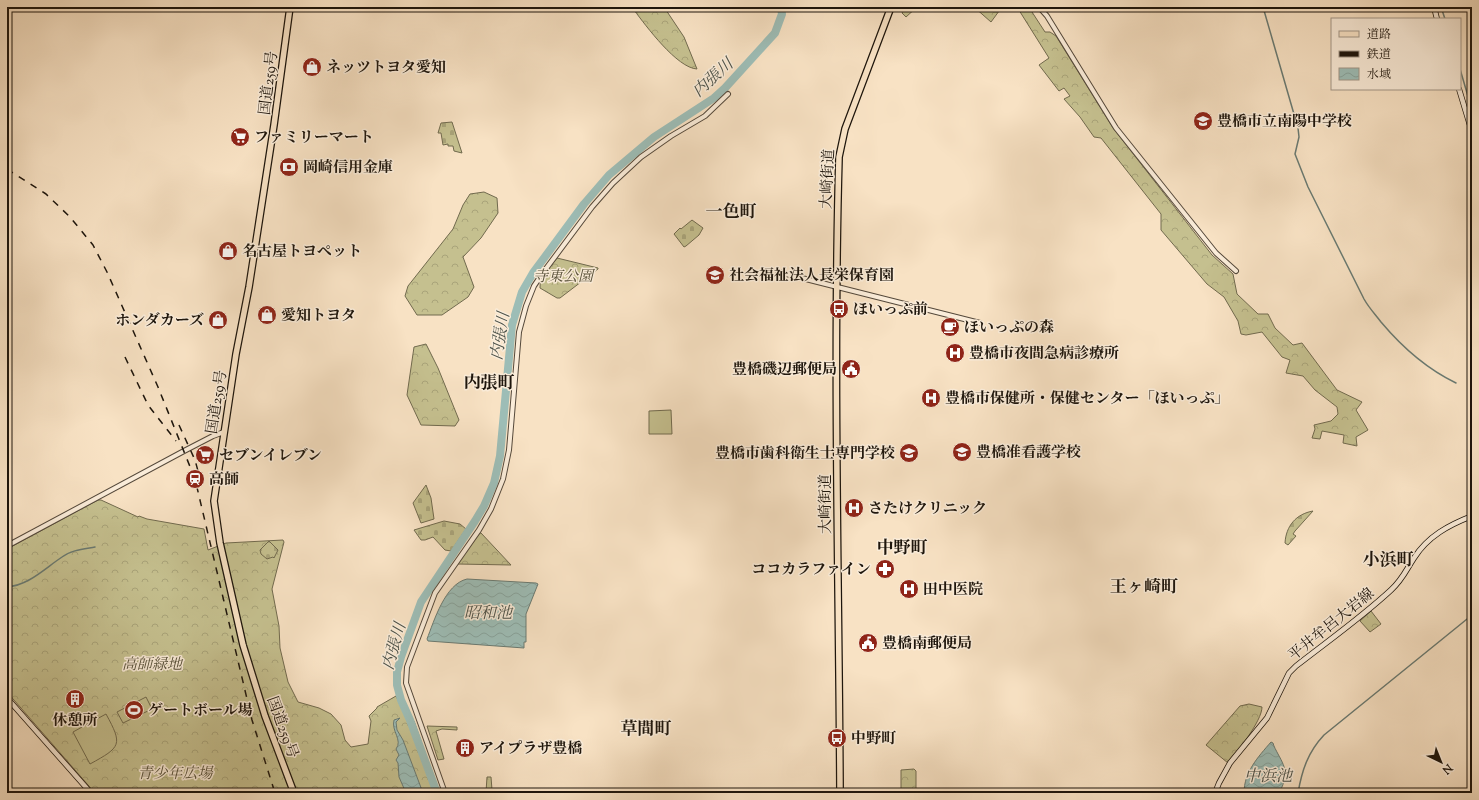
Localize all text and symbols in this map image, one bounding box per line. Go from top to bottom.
legend [1331,18,1461,90]
text: 道路 [1367,26,1391,44]
text: 鉄道 [1366,46,1391,64]
street label: 国道259号 [255,50,284,116]
water label: 内張川 [688,53,741,103]
shop icon: ネッツトヨタ愛知 [301,56,323,78]
place label: ネッツトヨタ愛知 [326,58,446,79]
text: 水域 [1367,66,1391,84]
school or university icon: 豊橋市立南陽中学校 [1192,110,1214,132]
place label: 豊橋市立南陽中学校 [1217,112,1352,133]
supermarket icon: ファミリーマート [229,126,251,148]
place label: ファミリーマート [254,128,374,149]
street label: 大崎街道 [816,149,841,210]
bank icon: 岡崎信用金庫 [278,156,300,178]
place label: 岡崎信用金庫 [303,158,393,179]
district label: 一色町 [706,201,757,225]
shop icon: 名古屋トヨペット [217,240,239,262]
place label: 名古屋トヨペット [242,242,362,263]
school or university icon: 社会福祉法人長栄保育園 [704,264,726,286]
place label: 社会福祉法人長栄保育園 [729,266,894,287]
park label: 寺東公園 [533,267,596,288]
bus stop icon: ほいっぷ前 [828,298,850,320]
place label: ほいっぷ前 [853,300,928,321]
shop icon: 愛知トヨタ [256,304,278,326]
place label: 愛知トヨタ [281,306,356,327]
shop icon: ホンダカーズ [207,309,229,331]
water label: 内張川 [486,309,517,362]
place label: ホンダカーズ [115,311,204,332]
cafe icon: ほいっぷの森 [939,316,961,338]
place label: ほいっぷの森 [964,318,1054,339]
hospital icon: 豊橋市夜間急病診療所 [944,342,966,364]
place label: 豊橋市夜間急病診療所 [969,344,1119,365]
public building icon: 豊橋磯辺郵便局 [840,358,862,380]
place label: 豊橋磯辺郵便局 [732,360,837,381]
street label: 国道259号 [202,369,233,436]
district label: 内張町 [464,372,515,396]
hospital icon: 豊橋市保健所・保健センター「ほいっぷ」 [920,387,942,409]
place label: 豊橋市保健所・保健センター「ほいっぷ」 [945,389,1229,410]
school or university icon: 豊橋准看護学校 [951,441,973,463]
school or university icon: 豊橋市歯科衛生士専門学校 [898,442,920,464]
place label: 豊橋准看護学校 [976,443,1081,464]
supermarket icon: セブンイレブン [194,444,216,466]
place label: 豊橋市歯科衛生士専門学校 [715,444,895,465]
place label: セブンイレブン [219,446,322,467]
station icon: 高師 [184,468,206,490]
place label: 高師 [209,470,239,491]
street label: 大崎街道 [816,474,837,534]
hospital icon: さたけクリニック [843,497,865,519]
place label: さたけクリニック [868,499,987,520]
district label: 中野町 [877,537,928,561]
district label: 小浜町 [1363,549,1414,573]
pharmacy icon: ココカラファイン [874,558,896,580]
place label: ココカラファイン [751,560,871,581]
district label: 王ヶ崎町 [1110,576,1178,600]
hospital icon: 田中医院 [898,578,920,600]
place label: 田中医院 [923,580,983,601]
street label: 平井牟呂大岩線 [1285,584,1379,666]
water label: 昭和池 [464,603,514,626]
water label: 内張川 [378,619,414,673]
public building icon: 豊橋南郵便局 [857,632,879,654]
place label: 豊橋南郵便局 [882,634,972,655]
park label: 高師緑地 [122,655,184,676]
building icon: 休憩所 [64,688,86,710]
street label: 国道259号 [261,694,302,761]
sports icon: ゲートボール場 [123,699,145,721]
place label: ゲートボール場 [148,701,253,722]
place label: 休憩所 [52,711,98,732]
district label: 草間町 [621,718,672,742]
bus stop icon: 中野町 [826,727,848,749]
place label: 中野町 [851,729,896,750]
building icon: アイプラザ豊橋 [454,737,476,759]
place label: アイプラザ豊橋 [479,739,582,760]
north arrow [1421,742,1461,782]
text: N [1438,759,1457,778]
park label: 青少年広場 [137,764,214,785]
water label: 中浜池 [1244,766,1294,789]

